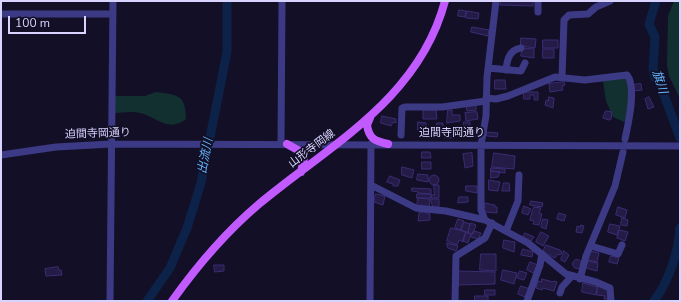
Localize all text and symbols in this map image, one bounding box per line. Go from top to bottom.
scale bar [10,8,88,34]
text: 100 m [15,15,50,31]
water label: 旗川 [648,68,670,96]
street label: 迫間寺岡通り [65,126,131,142]
street label: 迫間寺岡通り [419,126,485,140]
street label: 山形寺岡線 [286,127,338,171]
water label: 出流川 [195,137,217,175]

